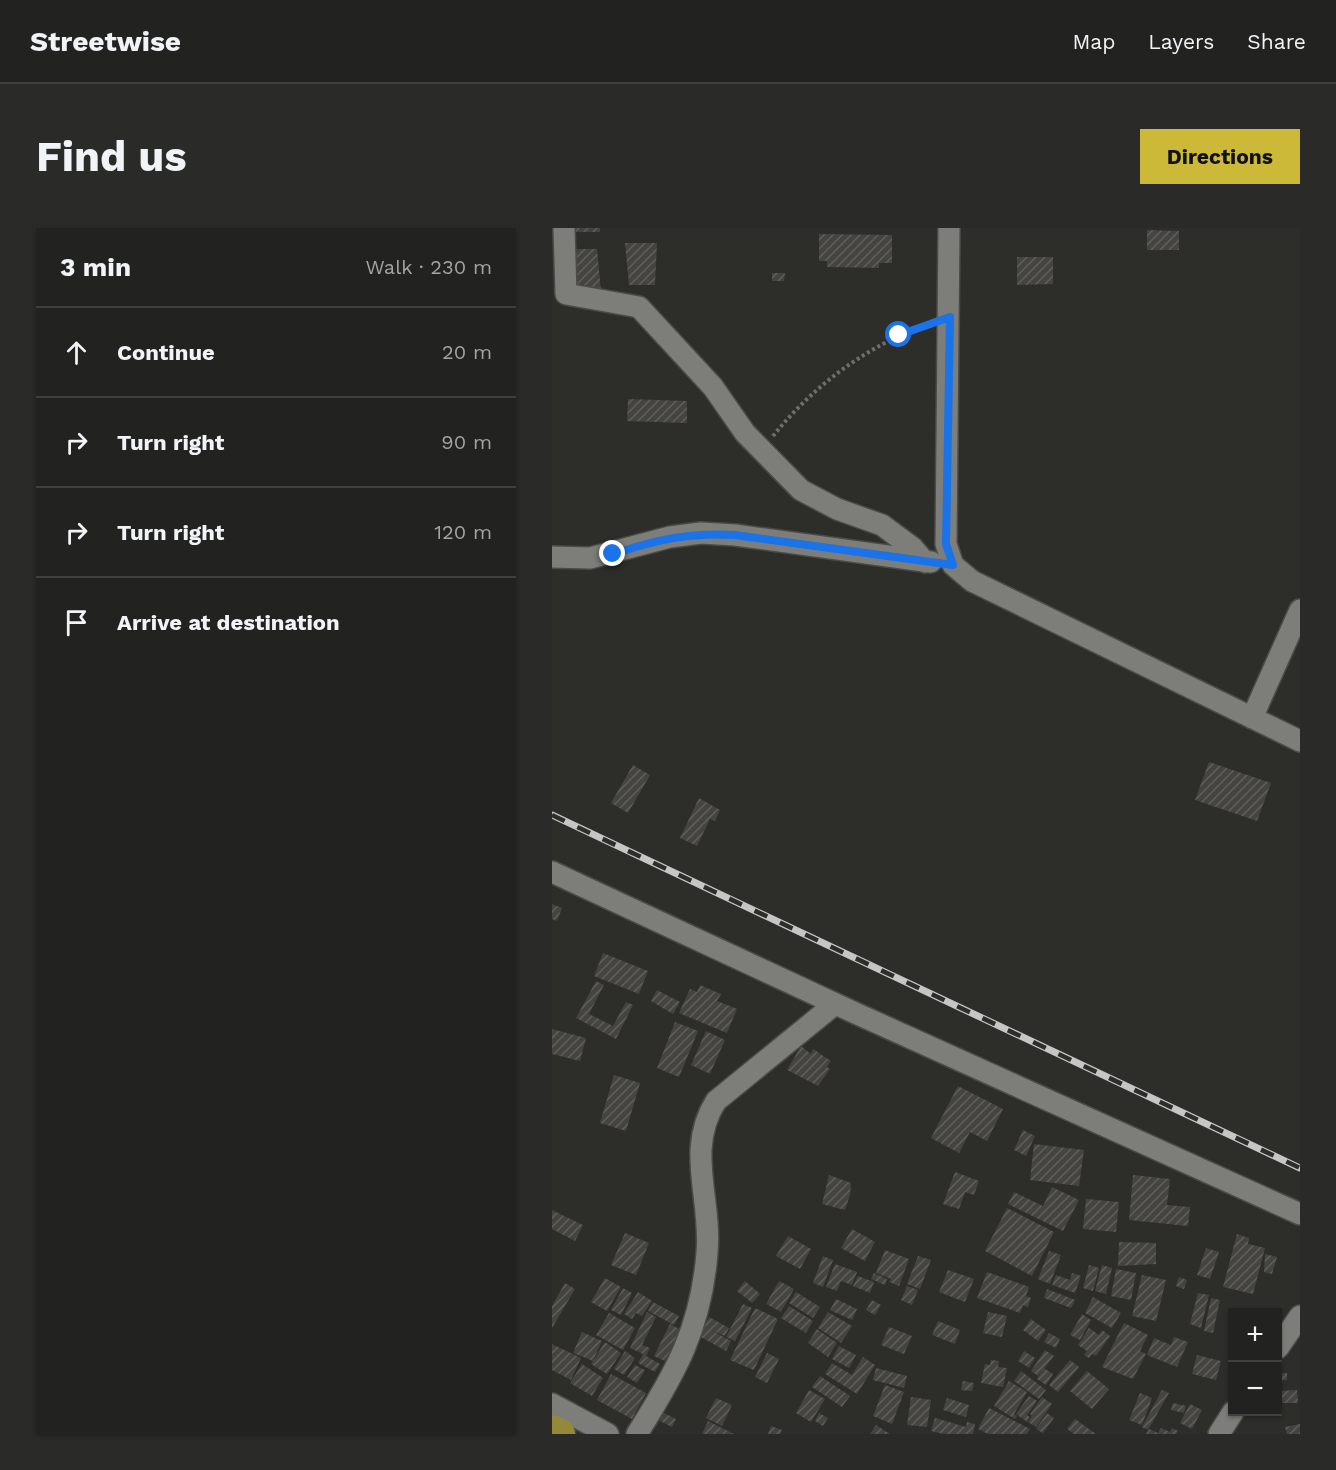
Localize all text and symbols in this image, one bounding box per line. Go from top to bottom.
text: Streetwise [30,25,181,58]
text: Map [1072,29,1115,54]
text: Layers [1148,29,1214,54]
text: Share [1247,29,1306,54]
button: Directions [1140,129,1300,184]
text: Find us [36,132,187,181]
text: 3 min [60,252,131,282]
text: Walk · 230 m [365,255,492,279]
route start [885,321,911,347]
icon: ahead [60,336,93,369]
text: Continue [117,340,215,365]
text: 20 m [442,340,492,364]
icon: right [60,426,93,459]
text: Turn right [117,430,224,455]
text: 90 m [441,430,492,454]
icon: right [60,516,93,549]
text: Turn right [117,520,224,545]
text: 120 m [434,520,492,544]
route end [599,540,625,566]
icon: arrive [60,606,93,639]
text: Arrive at destination [117,610,340,635]
map controls [1228,1308,1282,1416]
button: + [1228,1308,1282,1362]
button: − [1228,1362,1282,1416]

